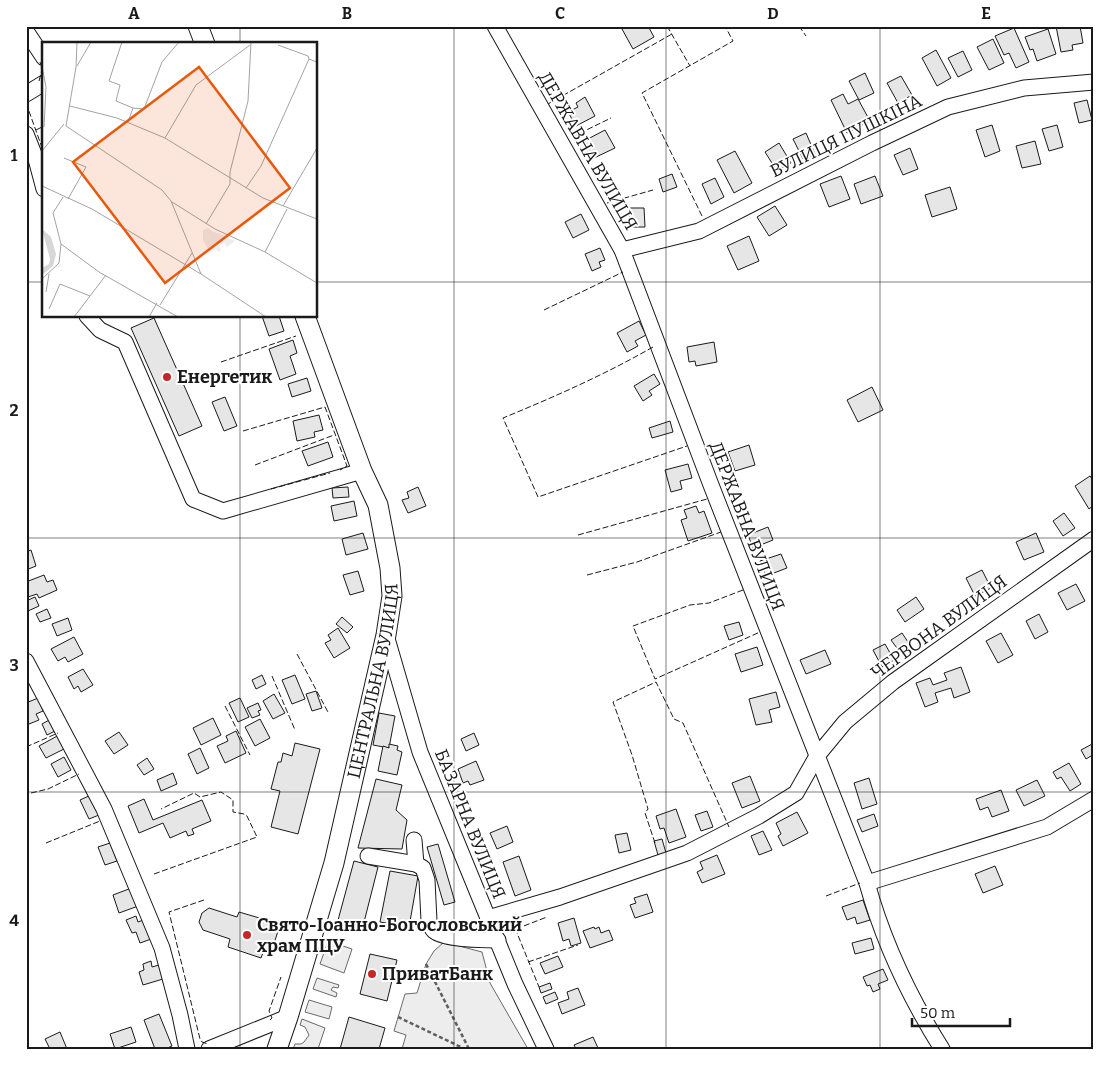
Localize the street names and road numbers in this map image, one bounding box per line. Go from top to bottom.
street label: ДЕРЖАВНА ВУЛИЦЯ [534,68,642,234]
street label: ВУЛИЦЯ ПУШКІНА [766,90,926,182]
street label: ДЕРЖАВНА ВУЛИЦЯ [705,439,789,613]
street label: ЧЕРВОНА ВУЛИЦЯ [867,570,1011,684]
street label: ЦЕНТРАЛЬНА ВУЛИЦЯ [343,583,403,781]
street label: БАЗАРНА ВУЛИЦЯ [430,746,510,902]

